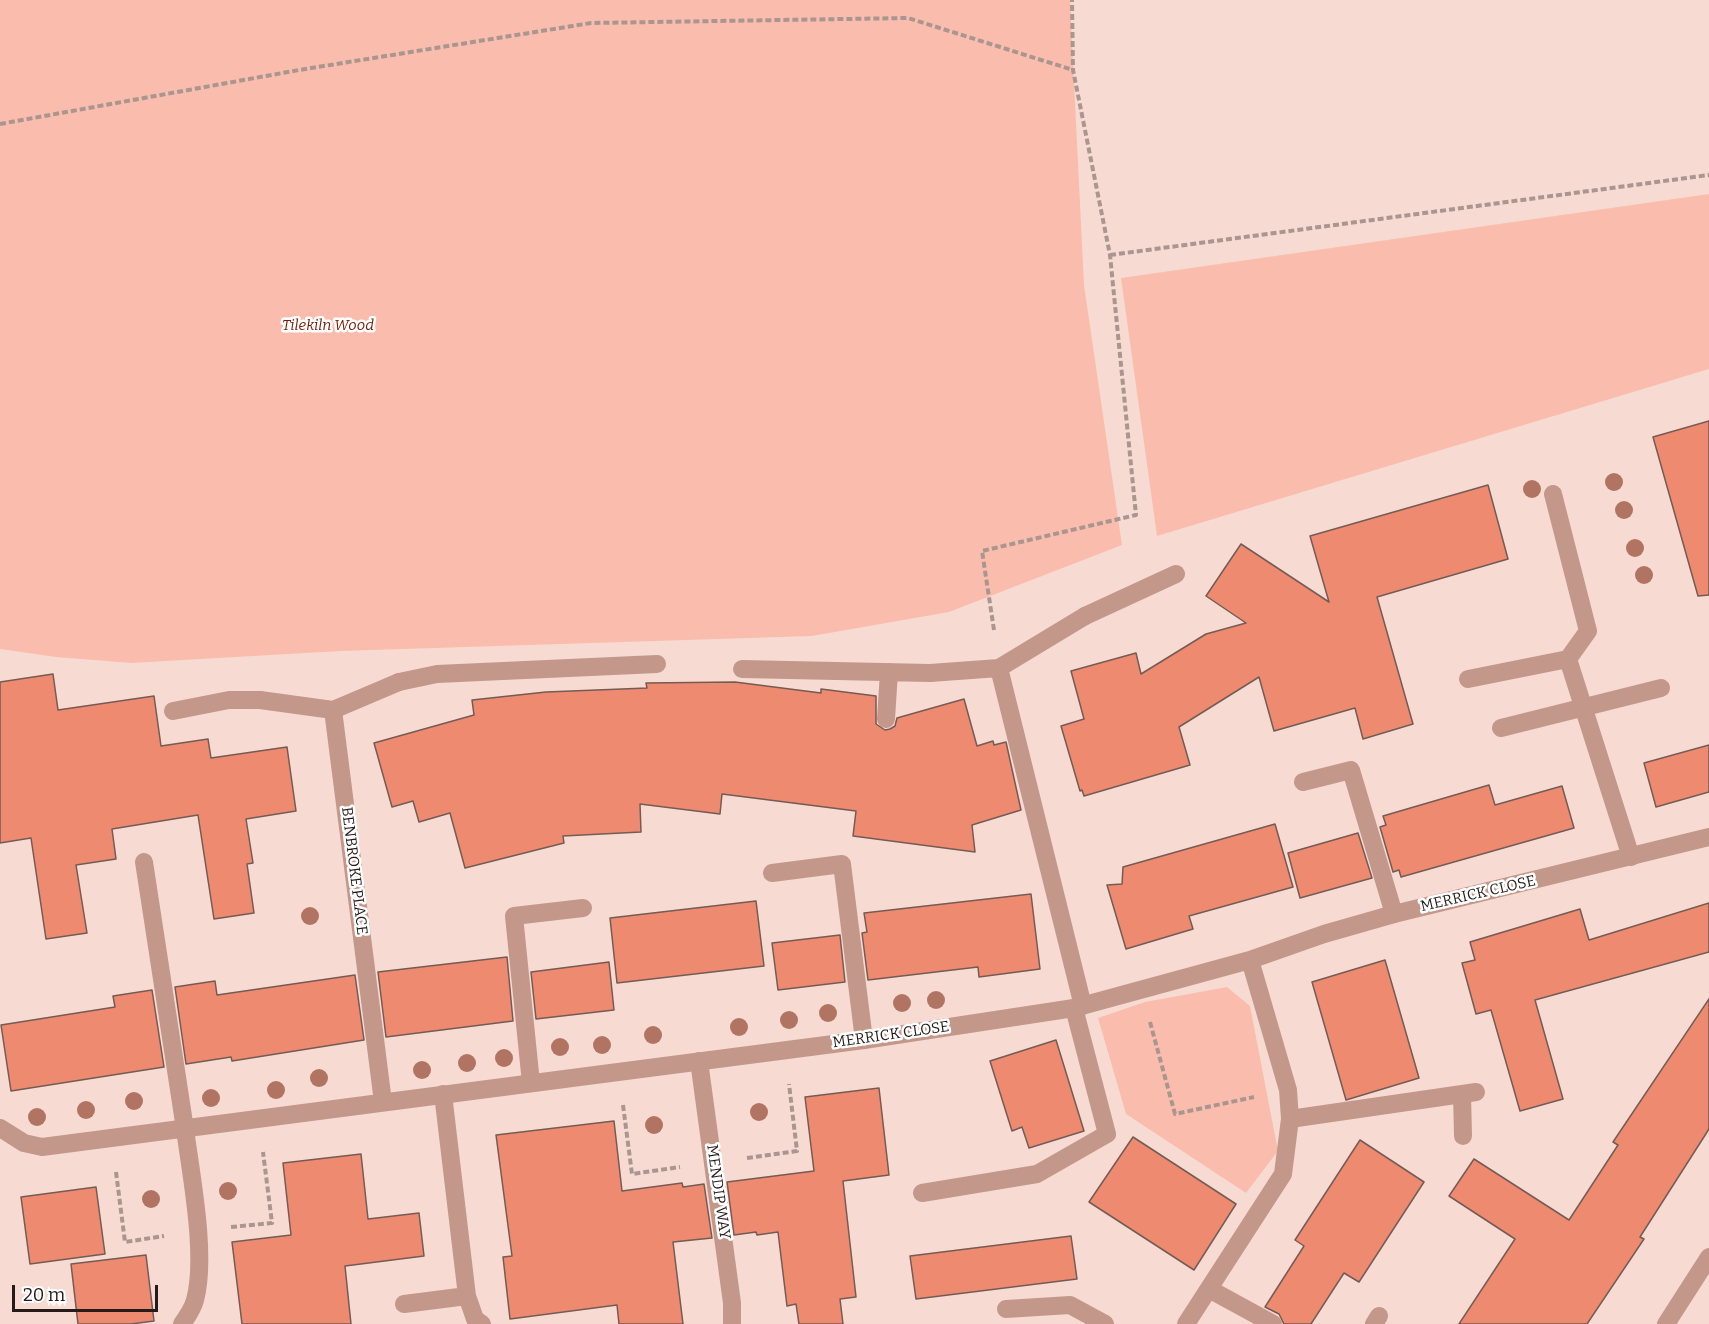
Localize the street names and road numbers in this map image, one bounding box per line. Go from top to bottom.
street label: BENBROKE PLACE [337,806,371,936]
street label: MERRICK CLOSE [1419,872,1537,916]
street label: MERRICK CLOSE [832,1018,950,1052]
street label: MENDIP WAY [702,1143,734,1241]

